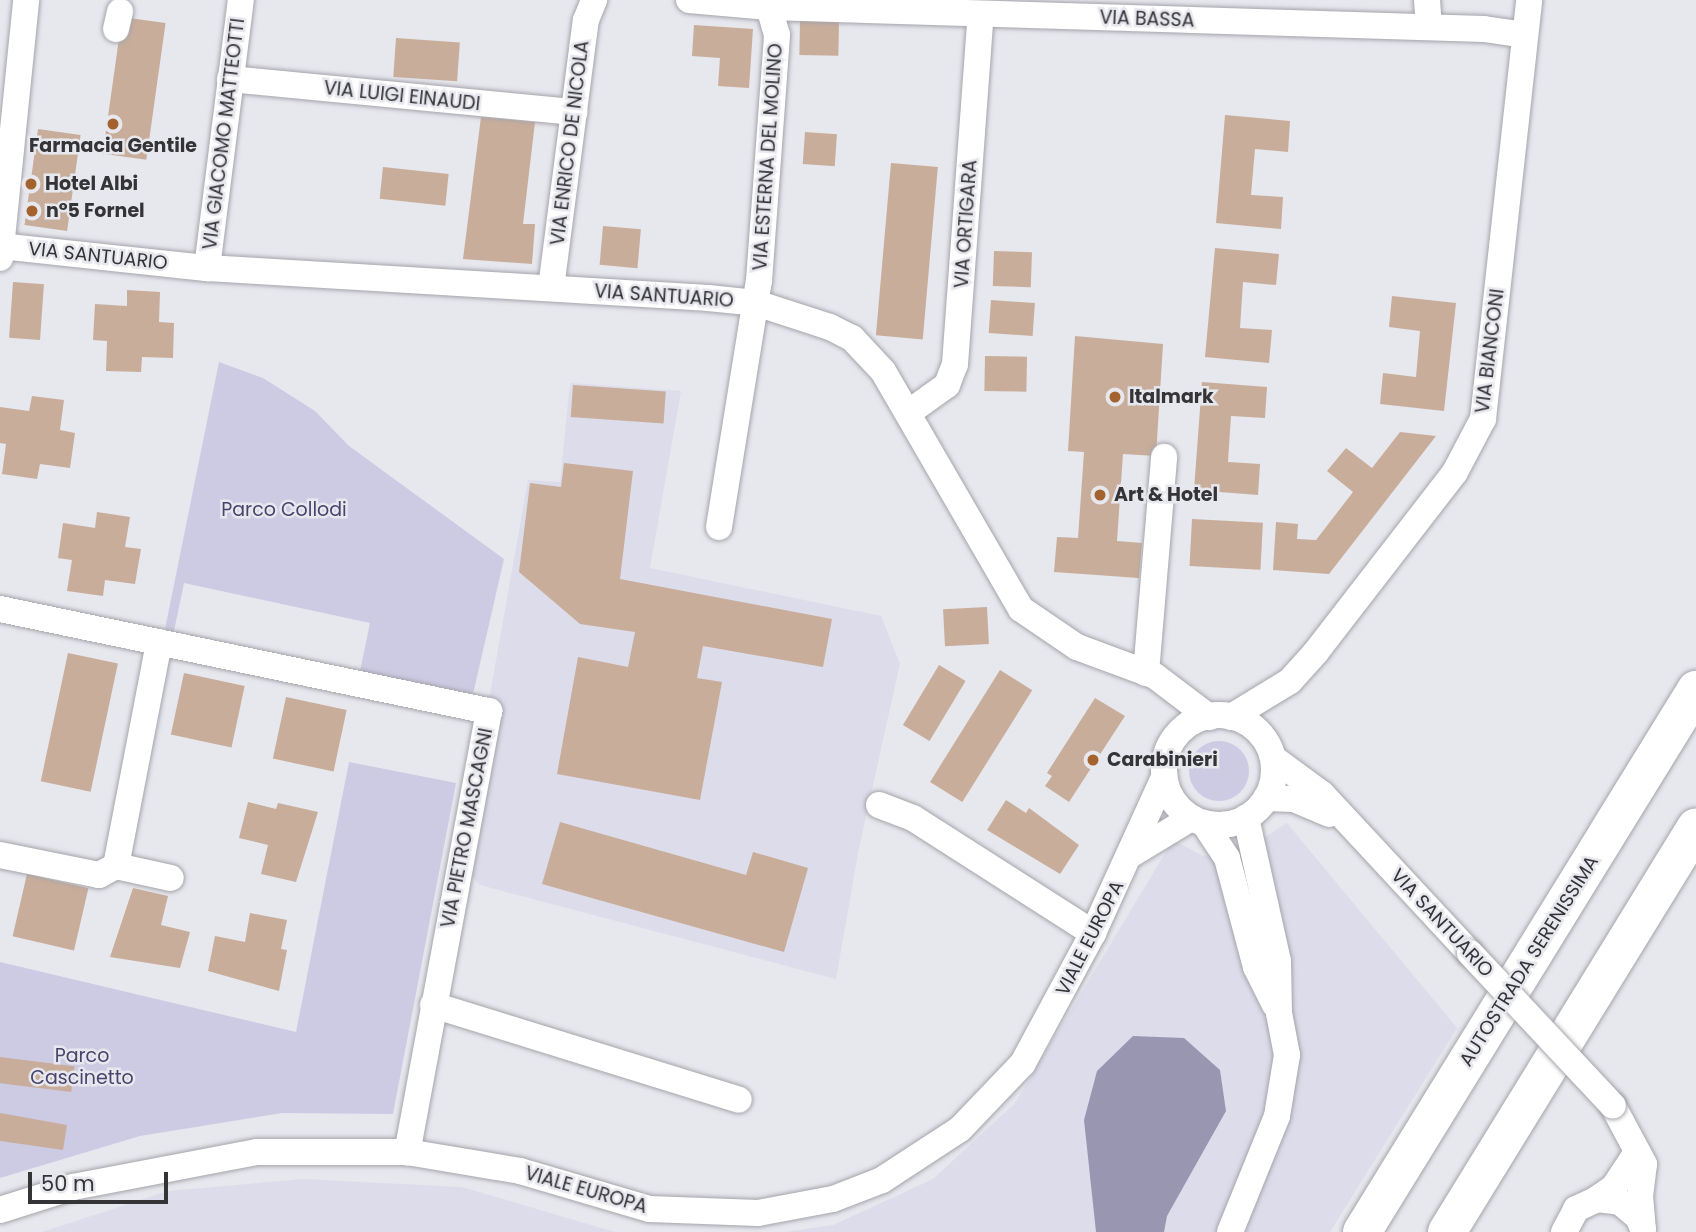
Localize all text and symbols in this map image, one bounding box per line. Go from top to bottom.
street label: VIA BASSA [1099,6,1195,32]
street label: VIA GIACOMO MATTEOTTI [198,17,250,251]
street label: VIA ENRICO DE NICOLA [546,39,594,247]
street label: VIA ESTERNA DEL MOLINO [749,42,787,272]
street label: VIA LUIGI EINAUDI [323,76,481,116]
marker: Farmacia Gentile [105,116,121,132]
place label: Farmacia Gentile [29,135,197,157]
street label: VIA ORTIGARA [950,159,982,289]
place label: Hotel Albi [45,173,138,195]
marker: Hotel Albi [23,176,39,192]
place label: n°5 Fornel [46,200,145,222]
marker: n°5 Fornel [24,203,40,219]
street label: VIA SANTUARIO [27,237,169,275]
street label: VIA SANTUARIO [593,280,735,312]
street label: VIA BIANCONI [1471,287,1509,415]
place label: Italmark [1129,386,1214,408]
marker: Italmark [1107,389,1123,405]
place label: Art & Hotel [1114,484,1218,506]
marker: Art & Hotel [1092,487,1108,503]
park label: Parco Collodi [221,499,347,521]
street label: VIA PIETRO MASCAGNI [436,726,498,930]
place label: Carabinieri [1107,749,1218,771]
marker: Carabinieri [1085,752,1101,768]
street label: AUTOSTRADA SERENISSIMA [1455,851,1603,1071]
street label: VIA SANTUARIO [1386,864,1498,982]
street label: VIALE EUROPA [1051,877,1129,999]
park label: Parco Cascinetto [30,1045,134,1089]
scale bar [32,1158,172,1202]
street label: VIALE EUROPA [522,1162,650,1218]
text: 50 m [41,1169,95,1198]

